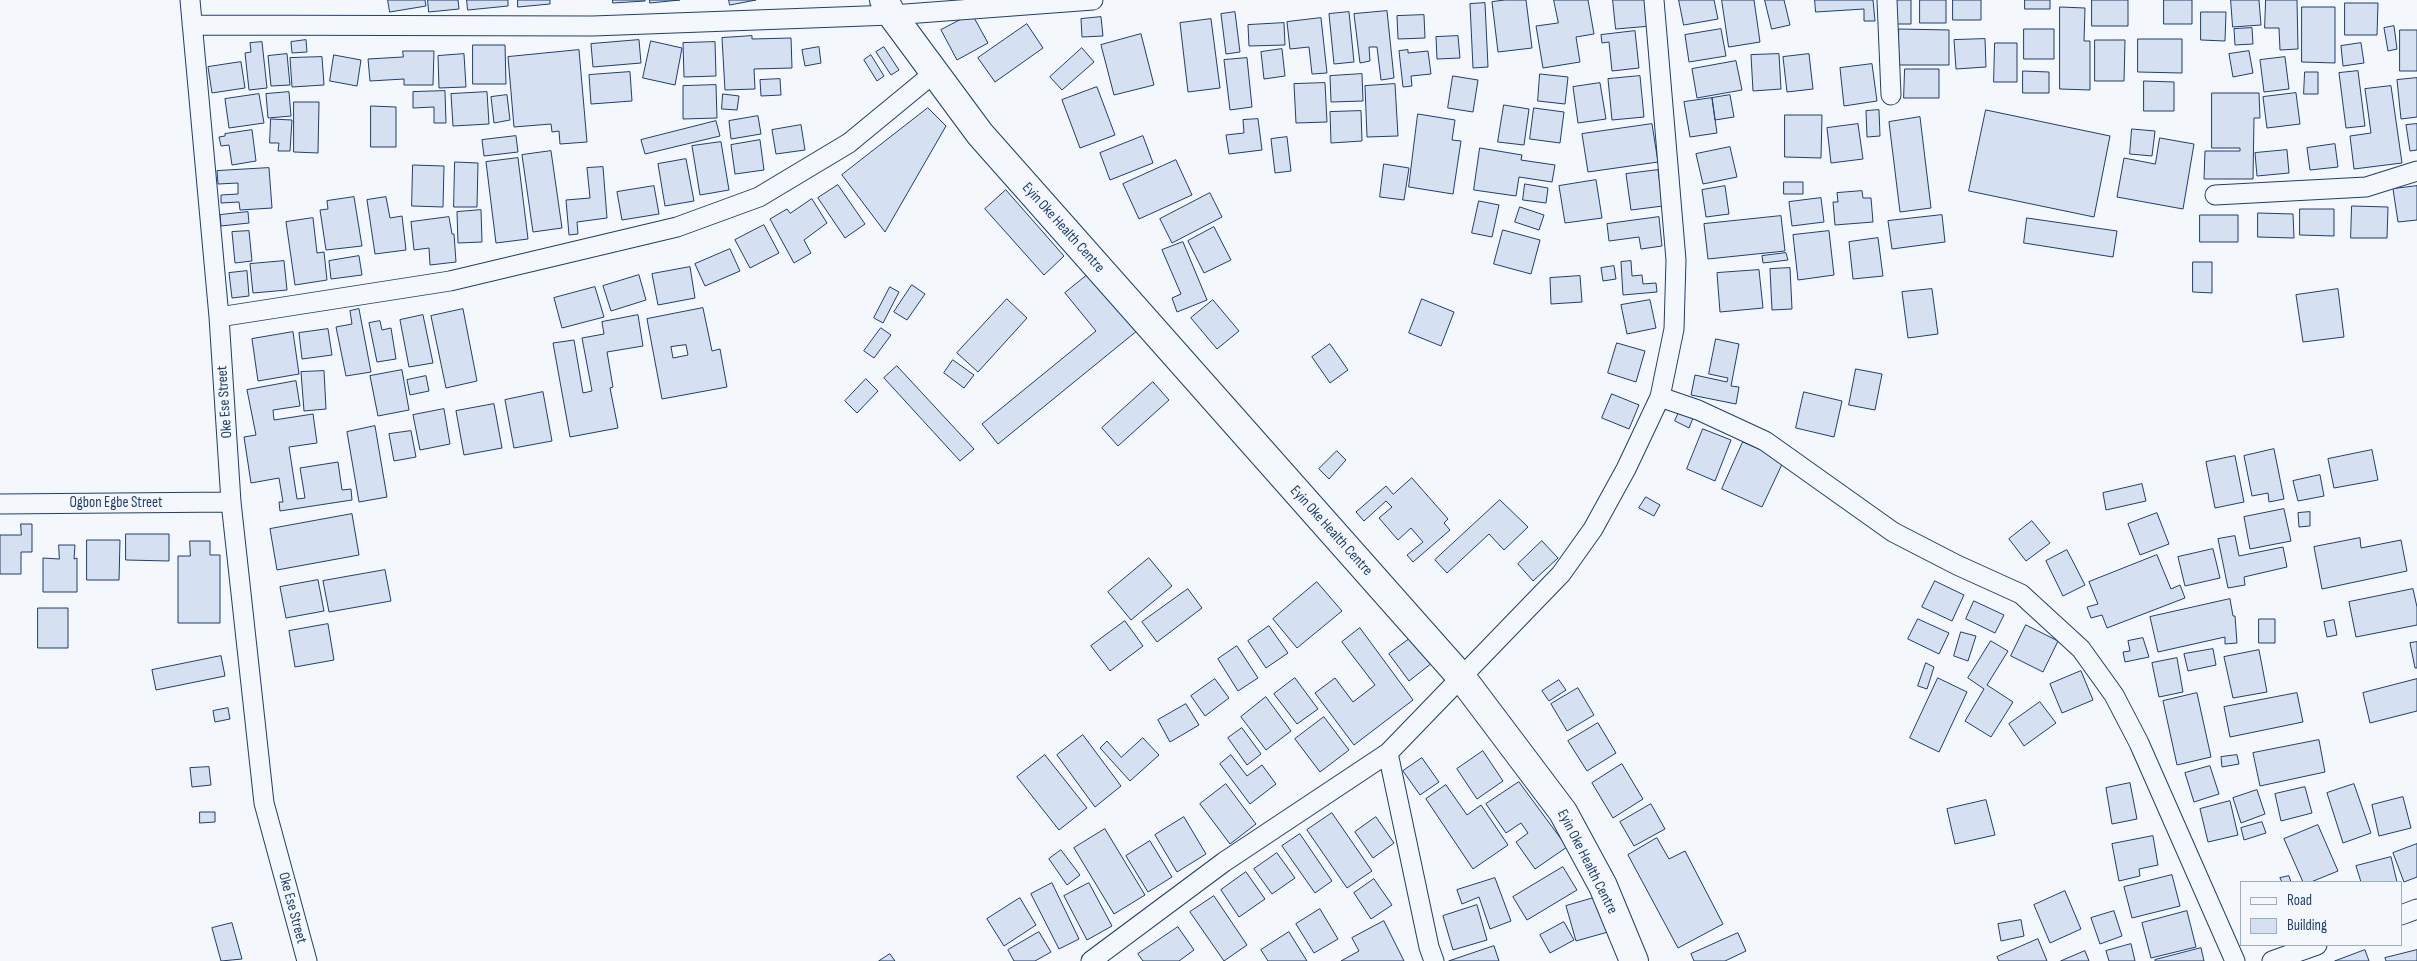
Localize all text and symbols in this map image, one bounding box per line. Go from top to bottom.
street label: Eyin Oke Health Centre [1018,179,1108,277]
street label: Oke Ese Street [213,365,237,439]
street label: Eyin Oke Health Centre [1286,482,1376,580]
street label: Ogbon Egbe Street [69,494,163,512]
street label: Eyin Oke Health Centre [1553,807,1621,917]
street label: Oke Ese Street [274,870,310,946]
legend [2240,881,2402,946]
text: Road [2287,891,2312,910]
text: Building [2287,916,2327,935]

